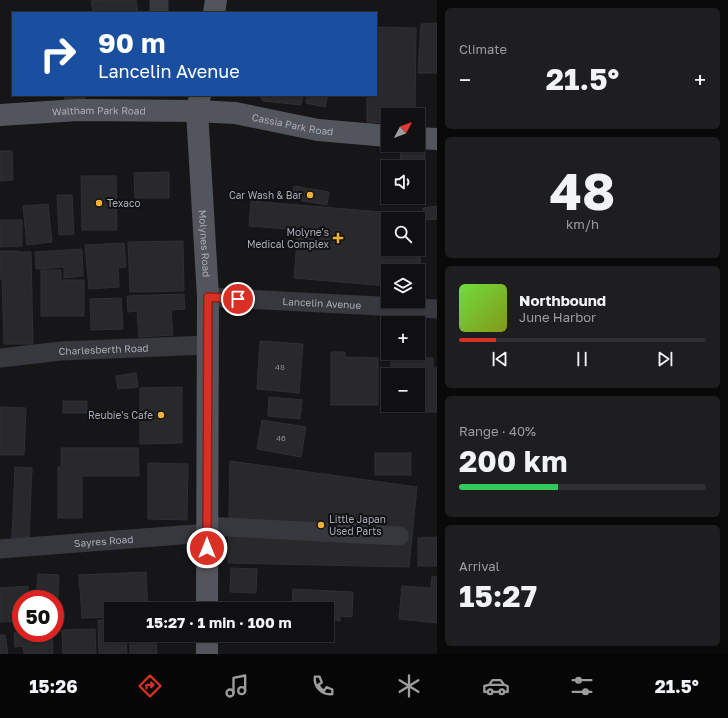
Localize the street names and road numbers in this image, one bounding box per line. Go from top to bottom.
street label: Waltham Park Road [52,104,146,118]
street label: Cassia Park Road [251,111,334,137]
street label: Molynes Road [197,209,213,278]
street label: Lancelin Avenue [282,295,362,311]
street label: Charlesberth Road [58,341,149,357]
street label: Sayres Road [74,533,134,549]

